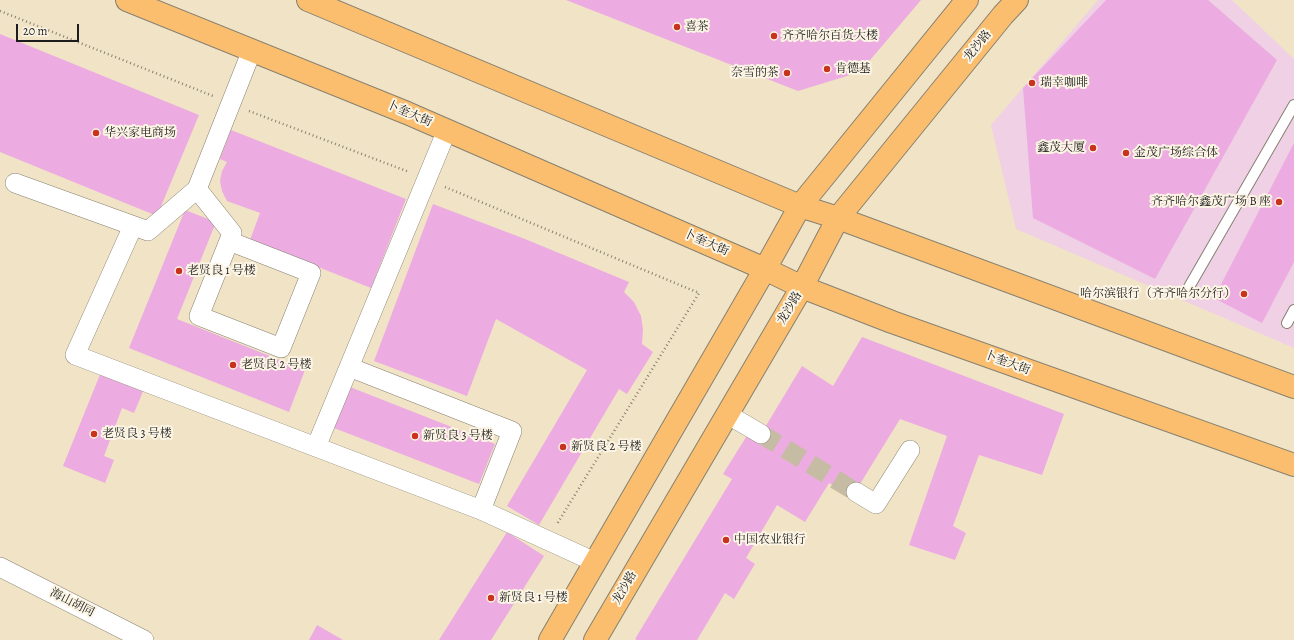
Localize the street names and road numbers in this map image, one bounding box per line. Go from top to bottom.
street label: 龙沙路 [961,27,995,65]
street label: 卜奎大街 [384,98,434,130]
street label: 卜奎大街 [681,227,731,259]
street label: 龙沙路 [775,289,805,327]
street label: 卜奎大街 [982,348,1032,378]
street label: 龙沙路 [610,569,640,607]
street label: 海山胡同 [47,586,97,620]

